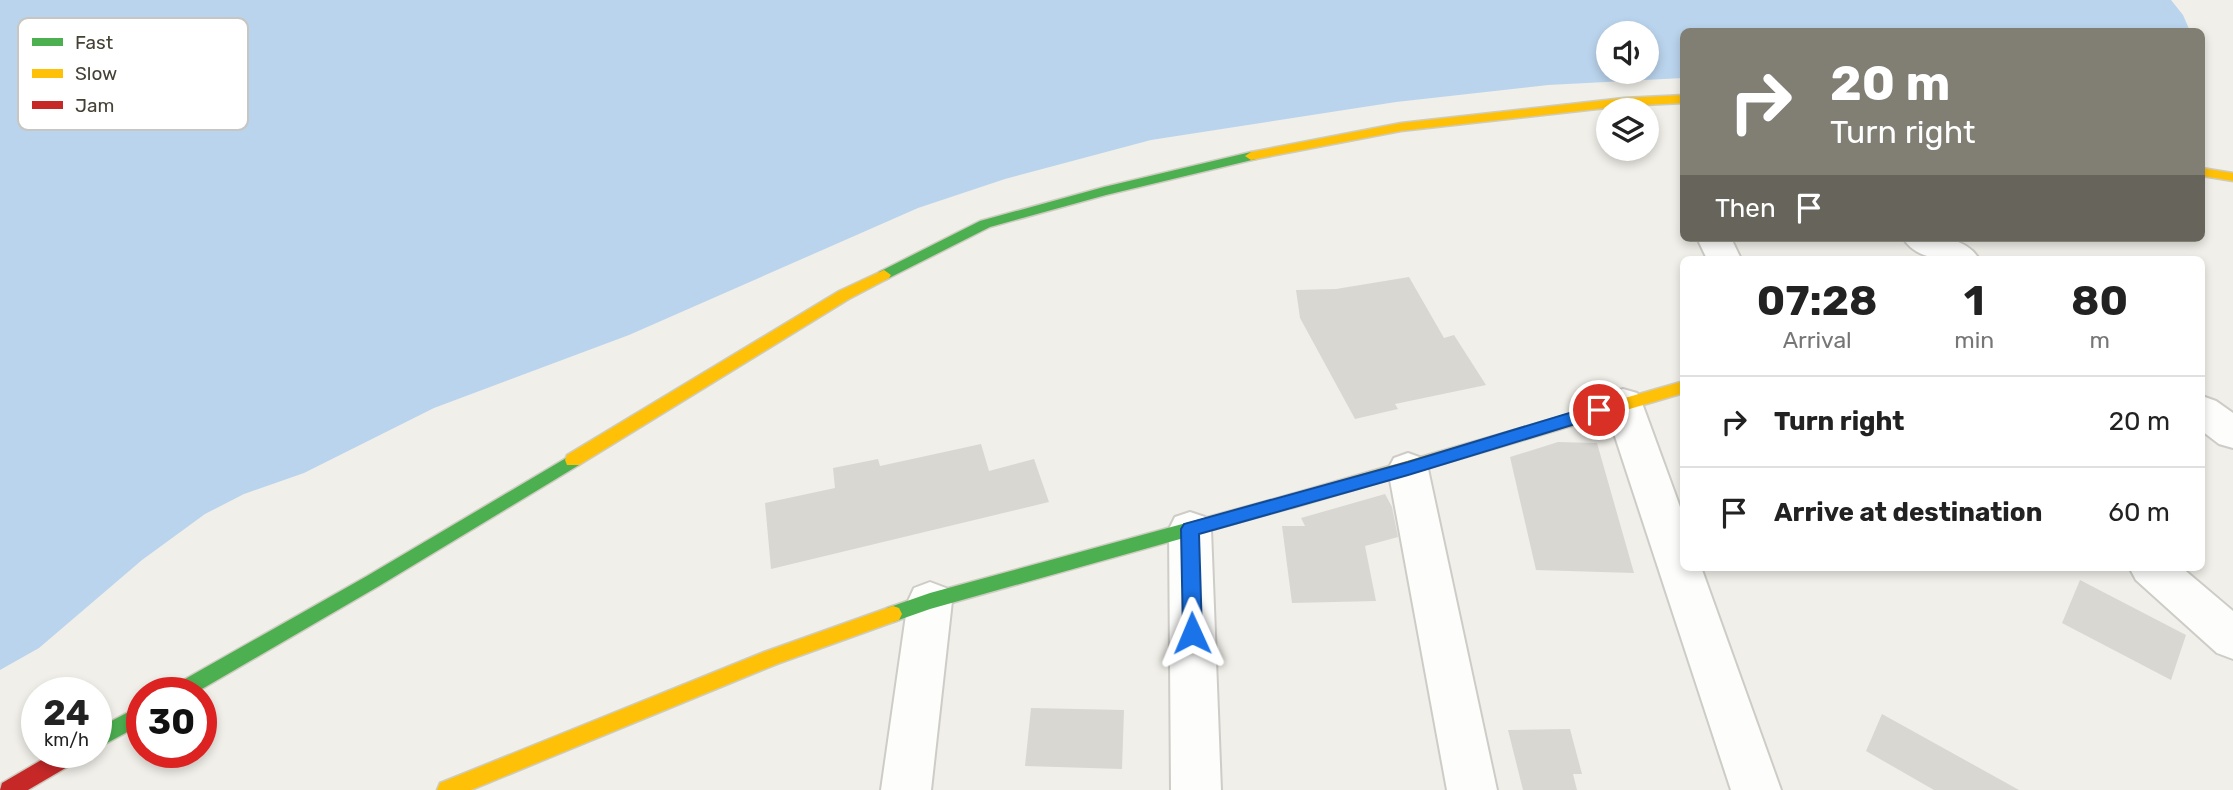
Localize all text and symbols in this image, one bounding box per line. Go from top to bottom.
legend [18,18,248,130]
map controls [1596,21,1659,161]
button: sound [1596,21,1659,84]
text: Fast [75,31,114,54]
text: 20 m [1830,54,1951,112]
icon: right [1715,56,1806,147]
text: Slow [75,62,117,85]
text: Jam [75,94,114,117]
button: layers [1596,98,1659,161]
text: Turn right [1830,113,1975,151]
icon: arrive [1790,189,1828,227]
text: Then [1715,193,1776,224]
text: 07:28 [1757,276,1877,326]
text: 1 [1964,276,1985,326]
text: 80 [2071,276,2128,326]
text: Arrival [1783,326,1852,354]
text: min [1954,326,1994,354]
text: m [2089,326,2110,354]
pin [1569,380,1629,440]
icon: arrive [1580,391,1618,429]
icon: right [1715,403,1753,441]
text: Turn right [1774,406,1904,437]
text: 20 m [2109,406,2170,437]
icon: arrive [1715,494,1753,532]
text: Arrive at destination [1774,497,2042,528]
text: 60 m [2108,497,2170,528]
position arrow [1155,596,1229,670]
speed limit sign: 30 [126,677,217,768]
text: 24 [43,692,90,734]
text: km/h [44,729,89,751]

